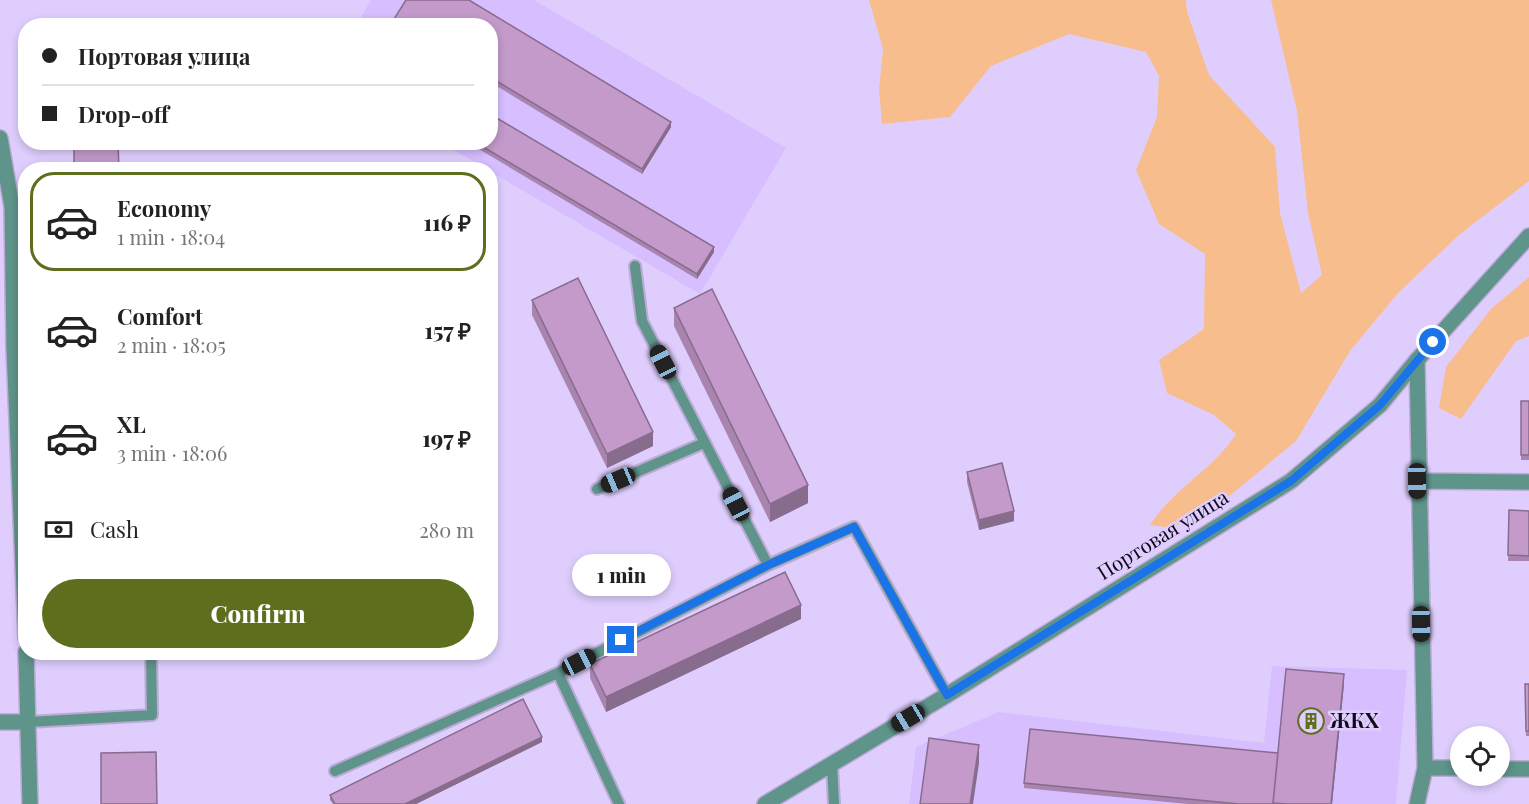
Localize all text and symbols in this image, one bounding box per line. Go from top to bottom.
text: Портовая улица [78,41,250,71]
text: Drop-off [78,99,169,129]
text: Economy [117,193,211,223]
icon: car [45,195,99,249]
text: 116 ₽ [423,207,471,237]
text: 1 min · 18:04 [117,223,225,250]
text: Comfort [117,301,203,331]
icon: car [45,303,99,357]
text: 157 ₽ [425,315,471,345]
route start [1419,328,1446,355]
text: 2 min · 18:05 [117,331,226,358]
car [647,342,679,382]
text: XL [117,409,146,439]
icon: car [45,411,99,465]
text: 197 ₽ [422,423,471,453]
text: 3 min · 18:06 [117,439,227,466]
car [1408,463,1426,499]
car [598,465,638,495]
street label: Портовая улица [1091,483,1233,585]
car [720,484,752,524]
icon: cash [42,513,75,546]
text: Cash [90,514,139,544]
text: 280 m [419,516,474,543]
callout: 1 min [572,553,670,595]
text: 1 min [597,561,646,588]
button: Confirm [42,579,474,648]
car [1412,606,1430,642]
route end [607,626,634,653]
car [559,646,599,678]
car [888,701,928,735]
building icon: ЖКХ [1296,706,1326,736]
place label: ЖКХ [1329,706,1380,733]
map controls [1450,726,1510,786]
button: locate [1450,726,1510,786]

